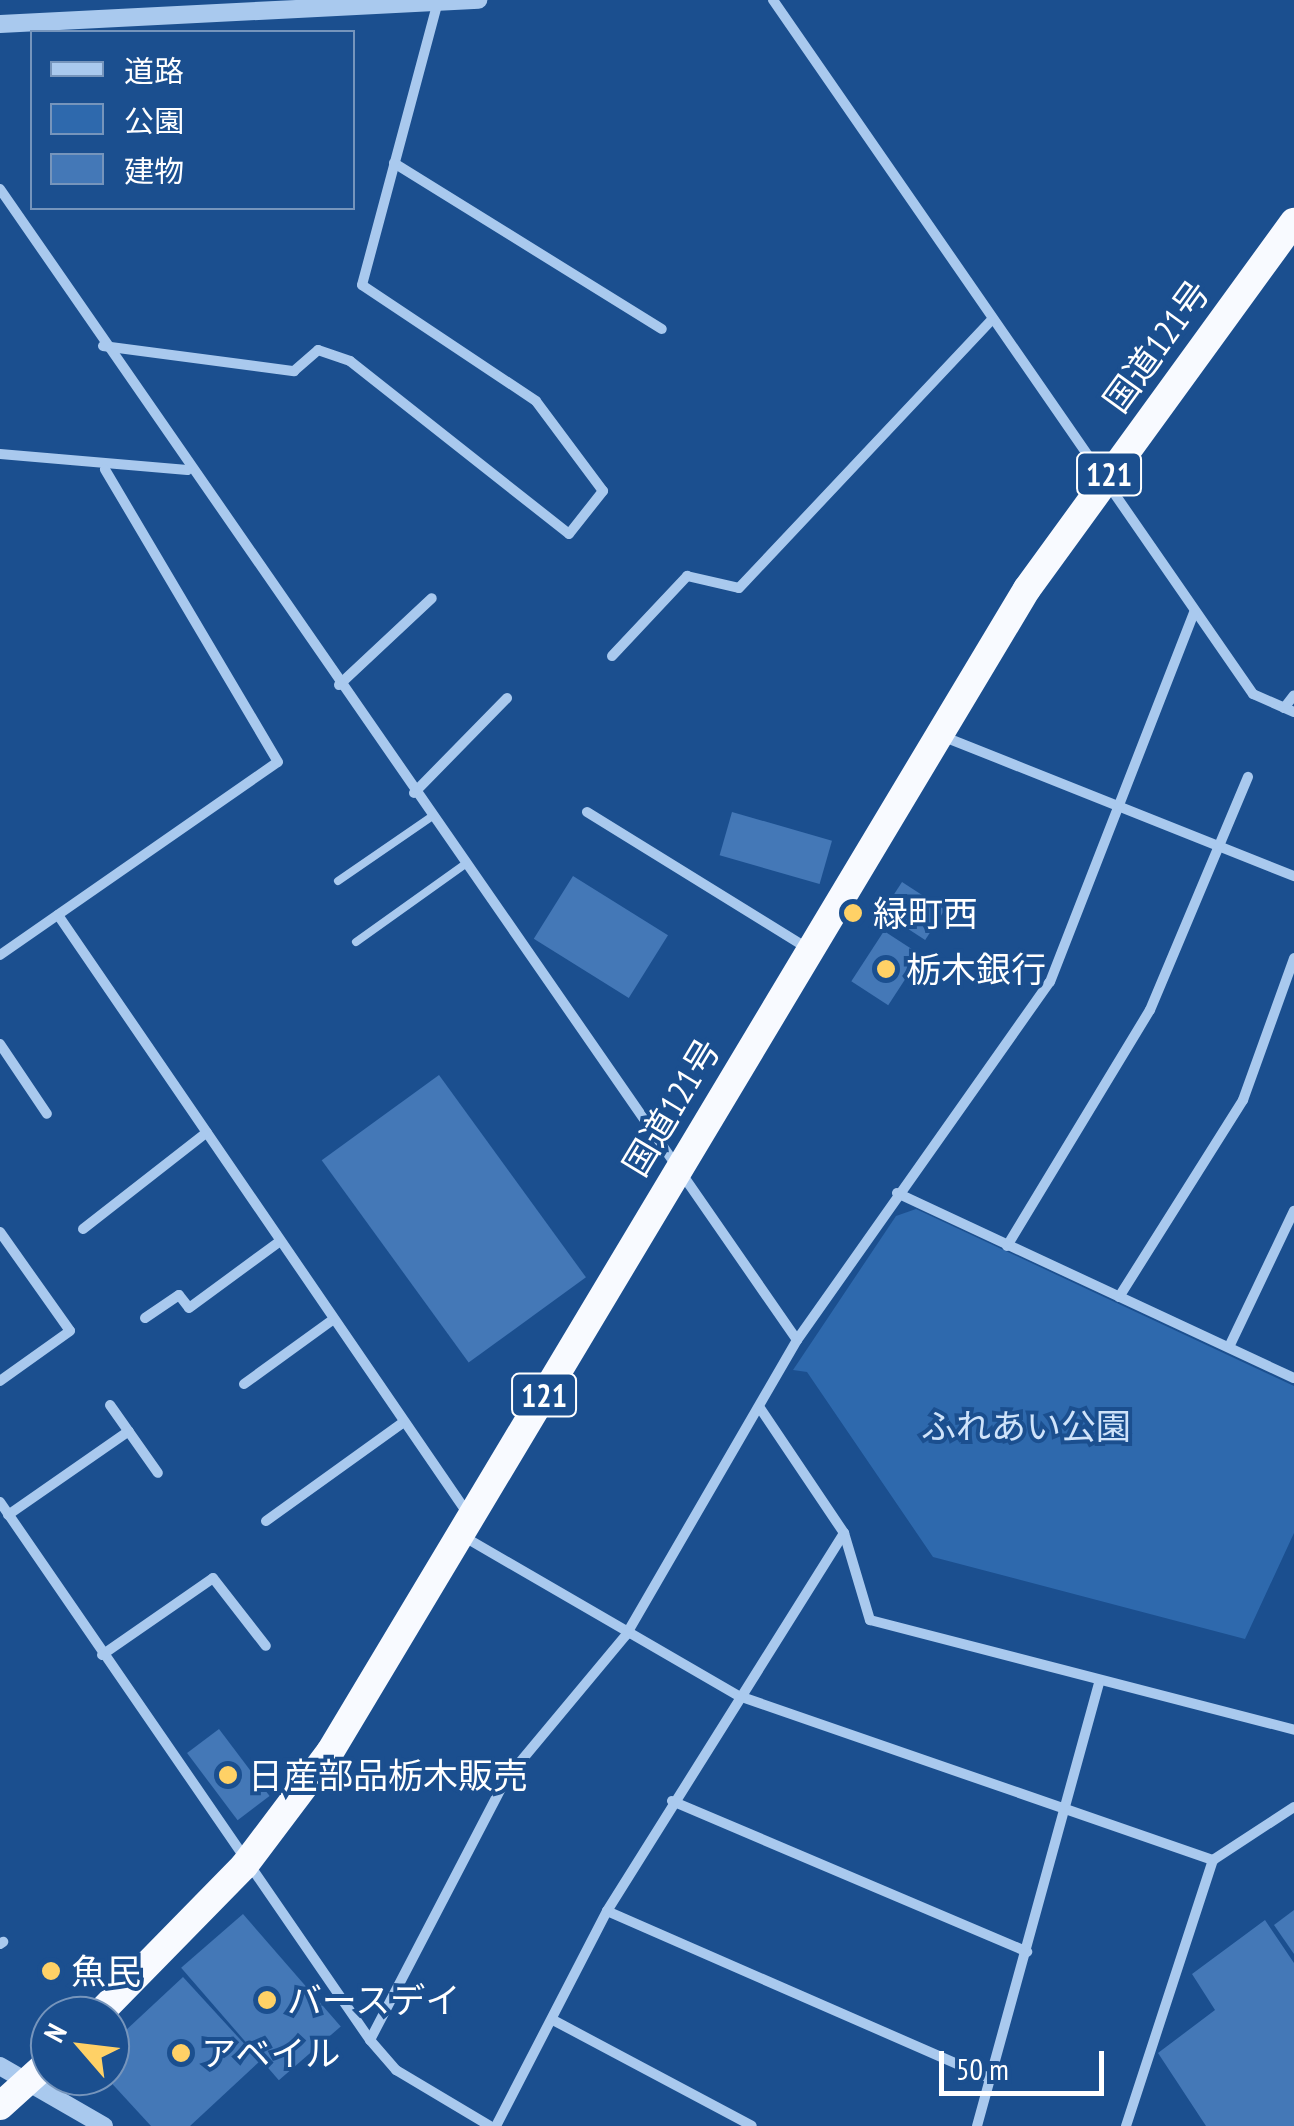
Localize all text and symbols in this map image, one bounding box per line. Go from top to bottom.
legend [30,30,355,210]
text: 道路 [124,51,184,90]
text: 公園 [124,101,184,140]
text: 建物 [124,151,184,190]
street label: 国道121号 [1094,272,1218,420]
road number: 121 [1074,447,1144,501]
place label: 緑町西 [873,892,978,934]
marker: 緑町西 [842,902,864,924]
place label: 栃木銀行 [906,948,1046,990]
marker: 栃木銀行 [875,958,897,980]
street label: 国道121号 [614,1031,728,1183]
road number: 121 [509,1368,579,1422]
park label: ふれあい公園 [921,1405,1131,1447]
place label: 日産部品栃木販売 [248,1754,528,1796]
marker: 日産部品栃木販売 [217,1764,239,1786]
place label: 魚民 [71,1950,141,1992]
marker: 魚民 [40,1960,62,1982]
place label: バースデイ [287,1979,462,2021]
marker: バースデイ [256,1989,278,2011]
north arrow [30,1996,130,2096]
text: N [35,2017,75,2048]
scale bar [944,2031,1109,2093]
place label: アベイル [201,2032,341,2074]
marker: アベイル [170,2042,192,2064]
text: 50 m [956,2049,1009,2088]

